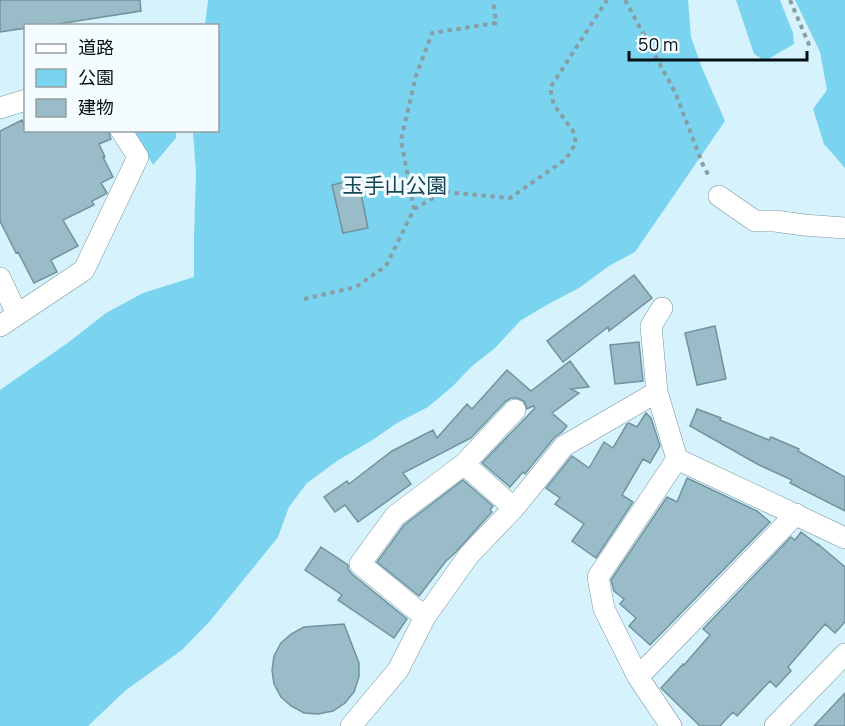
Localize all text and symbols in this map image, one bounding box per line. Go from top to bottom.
legend [24,24,219,132]
scale bar [629,24,808,62]
text: 50 m [638,32,678,56]
text: 道路 [78,35,114,59]
text: 公園 [78,65,114,89]
text: 建物 [78,95,114,119]
park label: 玉手山公園 [343,171,448,199]

